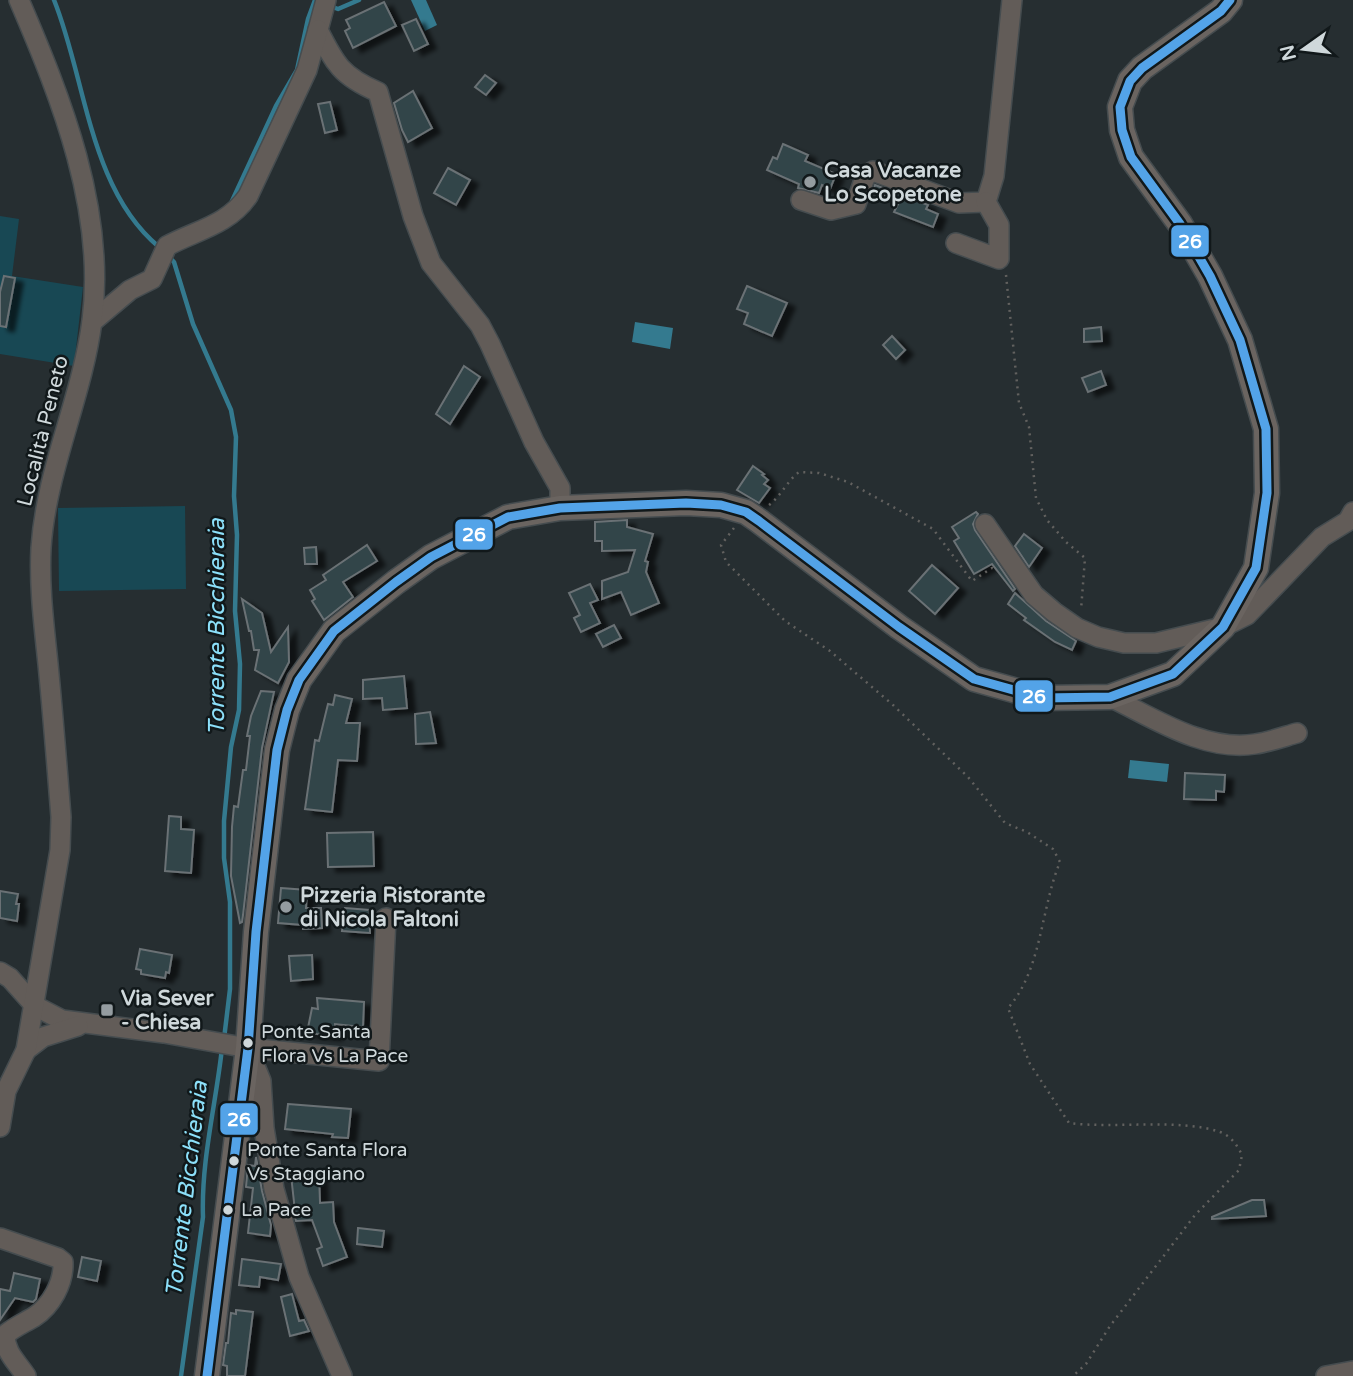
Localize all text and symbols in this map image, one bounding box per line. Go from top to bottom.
north arrow [1269,14,1339,84]
text: N [1276,43,1301,63]
place label: Casa Vacanze Lo Scopetone [824,158,962,207]
marker: Casa Vacanze Lo Scopetone [802,174,818,190]
line badge: 26 [1170,224,1210,258]
text: 26 [1178,231,1202,253]
street label: Località Peneto [12,353,74,509]
water label: Torrente Bicchieraia [203,517,231,736]
line badge: 26 [454,518,494,551]
text: 26 [462,524,486,546]
line badge: 26 [1014,679,1054,713]
text: 26 [1022,686,1046,708]
place label: Pizzeria Ristorante di Nicola Faltoni [300,883,486,932]
marker: Pizzeria Ristorante di Nicola Faltoni [278,899,294,915]
place label: Via Sever - Chiesa [121,986,214,1035]
marker: Via Sever - Chiesa [99,1002,115,1018]
place label: Ponte Santa Flora Vs La Pace [261,1021,408,1067]
marker: Ponte Santa Flora Vs La Pace [241,1036,255,1050]
water label: Torrente Bicchieraia [160,1078,214,1299]
line badge: 26 [219,1102,259,1136]
text: 26 [227,1109,251,1131]
place label: Ponte Santa Flora Vs Staggiano [247,1139,407,1185]
marker: Ponte Santa Flora Vs Staggiano [227,1154,241,1168]
place label: La Pace [241,1199,311,1221]
marker: La Pace [221,1203,235,1217]

